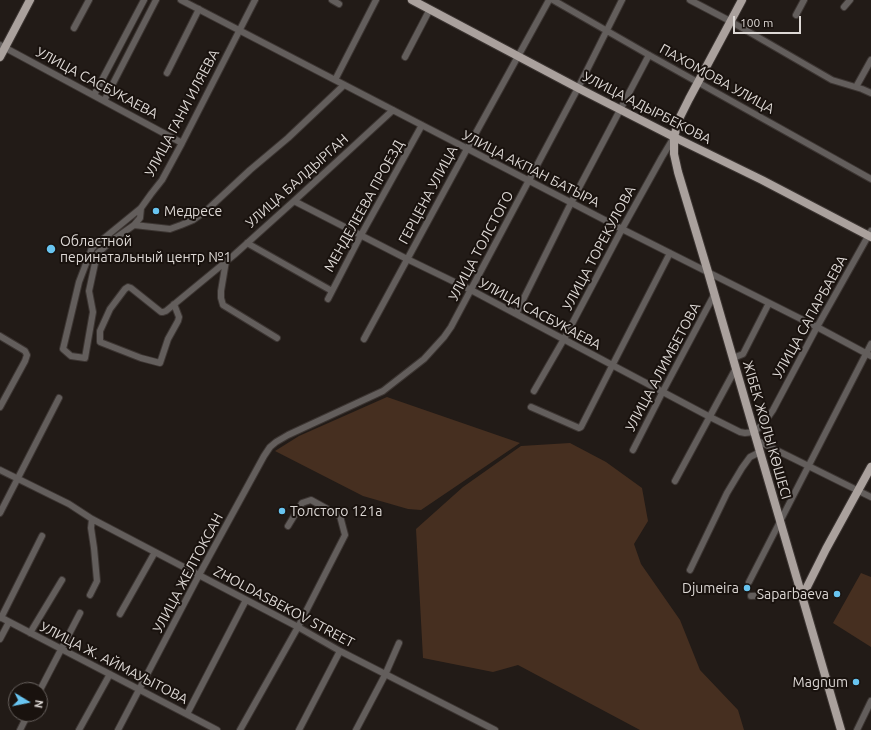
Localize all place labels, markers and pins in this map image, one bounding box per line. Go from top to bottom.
place label: Медресе [164,203,222,219]
marker: Медресе [151,206,161,216]
place label: Областной перинатальный центр №1 [60,233,231,266]
marker: Областной перинатальный центр №1 [45,243,57,255]
place label: Толстого 121а [290,503,383,519]
marker: Толстого 121а [277,506,287,516]
place label: Djumeira [682,580,739,596]
marker: Djumeira [742,583,752,593]
place label: Saparbaeva [757,586,829,602]
marker: Saparbaeva [832,589,842,599]
place label: Magnum [793,674,848,690]
marker: Magnum [851,677,861,687]

